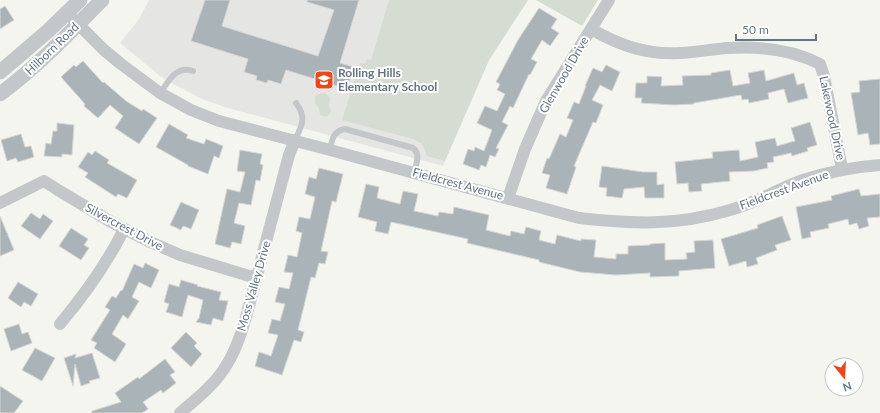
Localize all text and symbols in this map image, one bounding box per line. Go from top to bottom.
scale bar [736,16,816,42]
street label: Hilborn Road [22,19,82,78]
text: 50 m [742,22,769,37]
street label: Glenwood Drive [536,34,592,116]
place label: Rolling Hills Elementary School [338,65,437,94]
school or university icon: Rolling Hills Elementary School [313,69,335,91]
street label: Lakewood Drive [816,75,849,161]
street label: Fieldcrest Avenue [411,164,505,203]
street label: Fieldcrest Avenue [737,166,830,213]
street label: Silvercrest Drive [83,200,166,253]
street label: Moss Valley Drive [233,239,274,333]
north arrow [824,357,864,397]
text: N [841,379,853,394]

